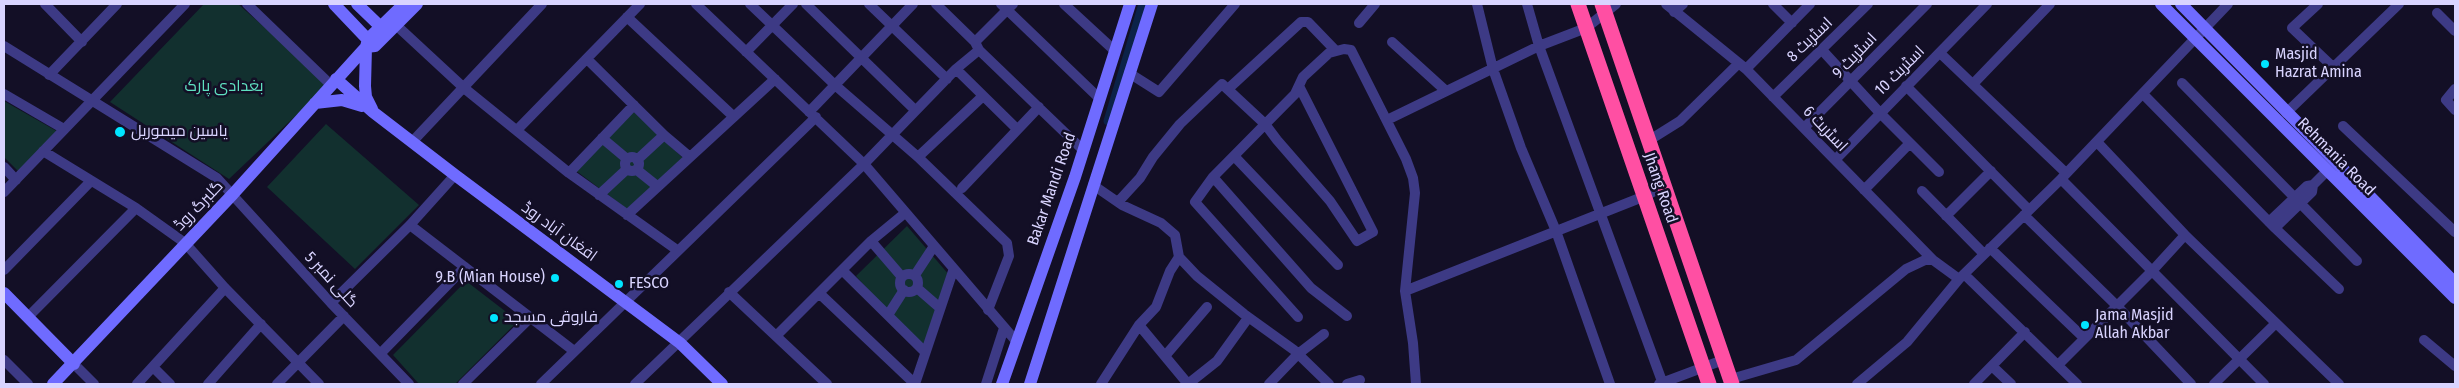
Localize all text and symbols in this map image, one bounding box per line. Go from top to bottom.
street label: اسٹریٹ 8 [1783,14,1837,66]
street label: اسٹریٹ 9 [1829,29,1881,83]
street label: اسٹریٹ 10 [1871,42,1929,100]
place label: Masjid Hazrat Amina [2275,45,2362,83]
marker: Masjid Hazrat Amina [2259,58,2271,70]
park label: بغدادی پارک [185,77,263,97]
street label: اسٹریٹ 6 [1799,102,1851,156]
street label: Rehmania Road [2293,114,2379,200]
place label: یاسین میموریل [131,122,228,142]
marker: یاسین میموریل [113,125,127,139]
street label: Bakar Mandi Road [1024,130,1080,248]
street label: Jhang Road [1639,150,1681,226]
street label: گلبرگ روڈ [170,177,228,235]
street label: افغان آباد روڈ [517,198,601,266]
street label: گلی نمبر 5 [300,248,362,312]
place label: 9.B (Mian House) [435,268,545,288]
marker: 9.B (Mian House) [549,272,561,284]
place label: FESCO [629,274,669,294]
marker: FESCO [613,278,625,290]
place label: Jama Masjid Allah Akbar [2095,306,2174,344]
place label: فاروقی مسجد [504,308,598,328]
marker: فاروقی مسجد [488,312,500,324]
marker: Jama Masjid Allah Akbar [2079,319,2091,331]

